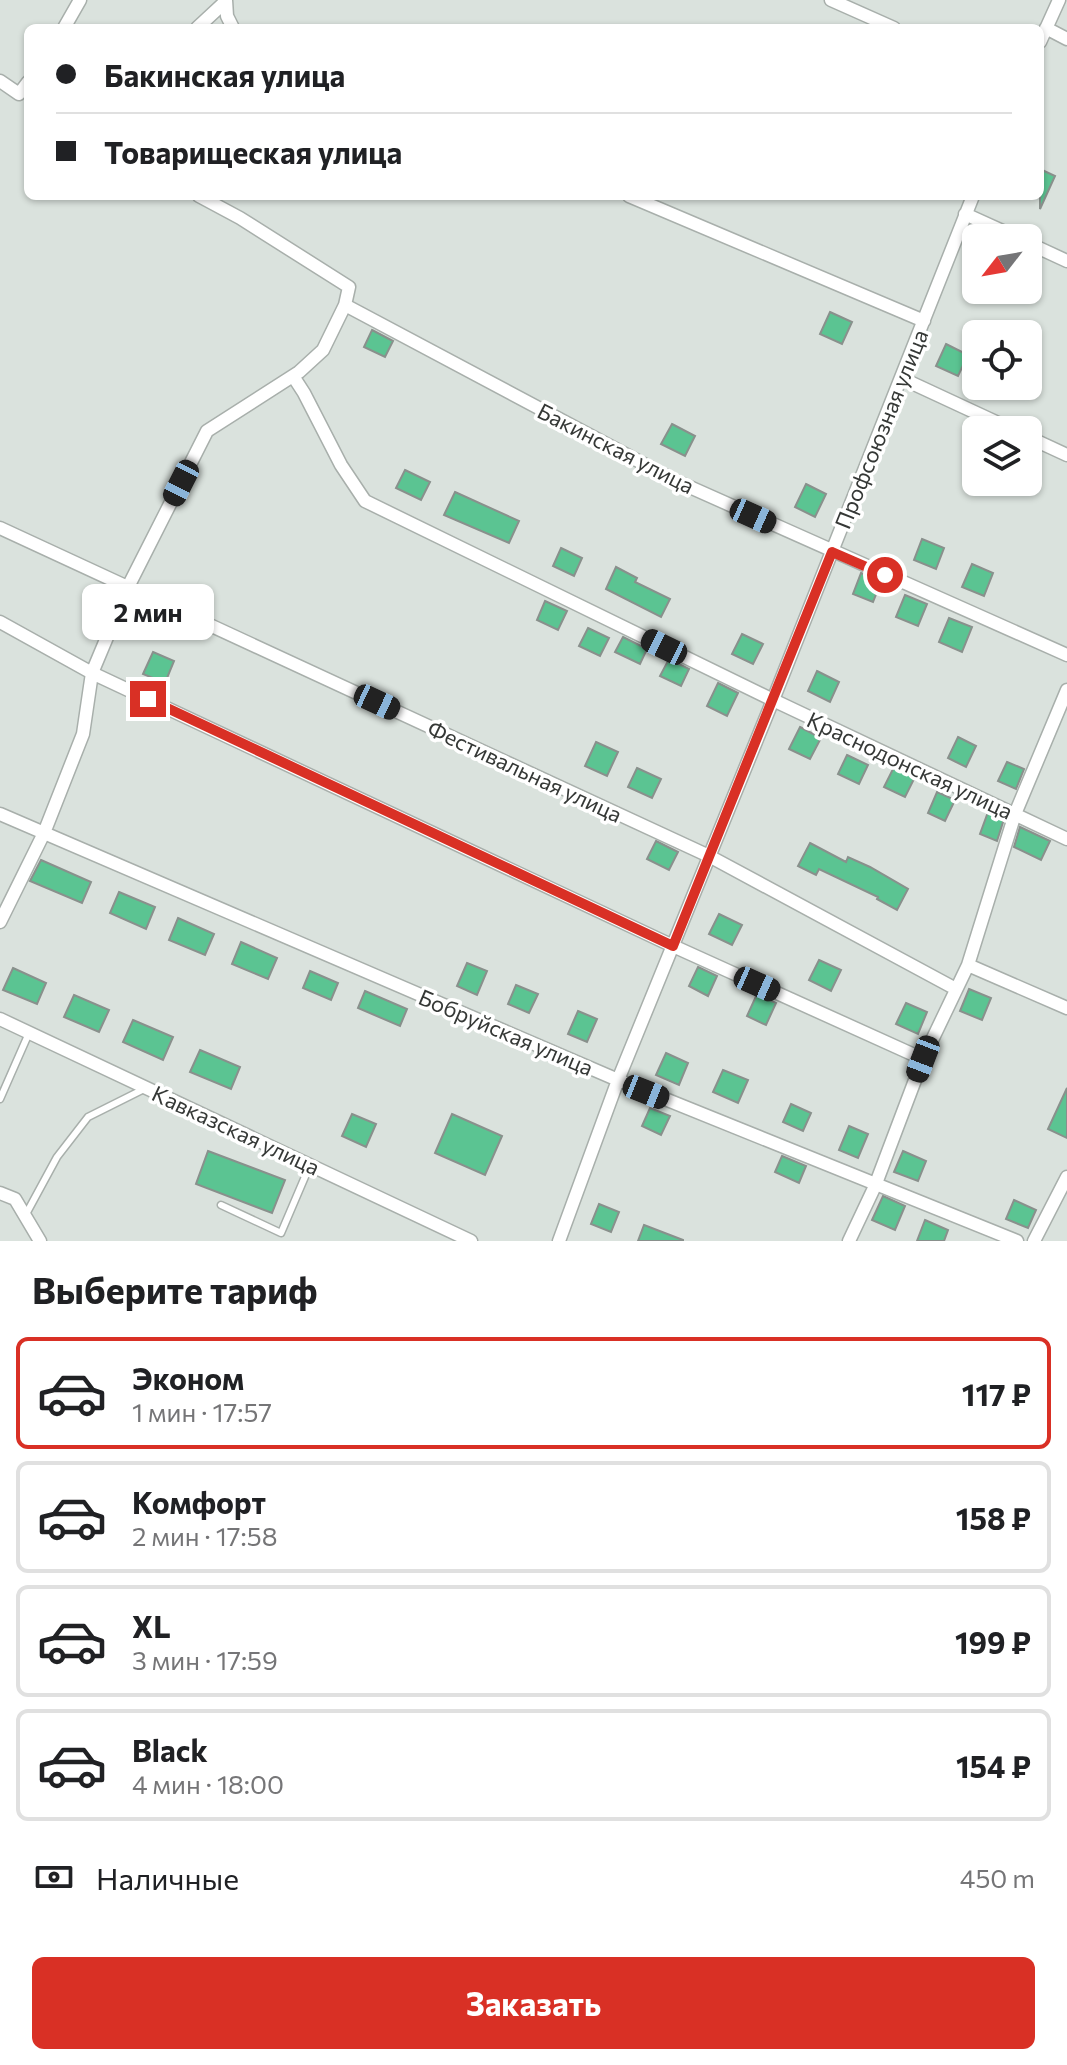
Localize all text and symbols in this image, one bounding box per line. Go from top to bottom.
text: Бакинская улица [104,56,345,93]
text: Товарищеская улица [104,133,402,170]
north arrow [962,224,1042,304]
map controls [962,224,1042,496]
button: locate [962,320,1042,400]
street label: Профсоюзная улица [829,325,933,533]
street label: Бакинская улица [533,397,699,499]
button: layers [962,416,1042,496]
car [159,456,203,510]
car [726,495,780,537]
route start [867,557,903,593]
callout: 2 мин [82,583,214,639]
text: 2 мин [113,596,183,627]
car [637,626,691,668]
route end [130,681,166,717]
car [350,681,404,723]
street label: Краснодонская улица [803,705,1017,825]
street label: Фестивальная улица [424,714,626,828]
car [730,963,784,1005]
street label: Бобруйская улица [415,983,597,1081]
car [903,1032,943,1086]
car [619,1072,673,1112]
street label: Кавказская улица [148,1079,324,1181]
text: Выберите тариф [32,1267,317,1311]
icon: car [36,1357,108,1429]
text: Эконом [132,1359,244,1396]
text: 117 ₽ [962,1375,1031,1412]
text: 1 мин · 17:57 [132,1396,272,1427]
icon: car [36,1481,108,1553]
text: Комфорт [132,1483,266,1520]
text: 158 ₽ [956,1499,1031,1536]
text: 2 мин · 17:58 [132,1520,277,1551]
icon: car [36,1605,108,1677]
text: XL [132,1607,171,1644]
text: 199 ₽ [955,1623,1031,1660]
text: 3 мин · 17:59 [132,1644,278,1675]
icon: car [36,1729,108,1801]
text: Black [132,1731,208,1768]
text: 154 ₽ [956,1747,1031,1784]
text: 4 мин · 18:00 [132,1768,284,1799]
icon: cash [32,1855,76,1899]
text: Наличные [96,1859,239,1896]
text: 450 m [960,1862,1035,1893]
button: Заказать [32,1957,1035,2049]

